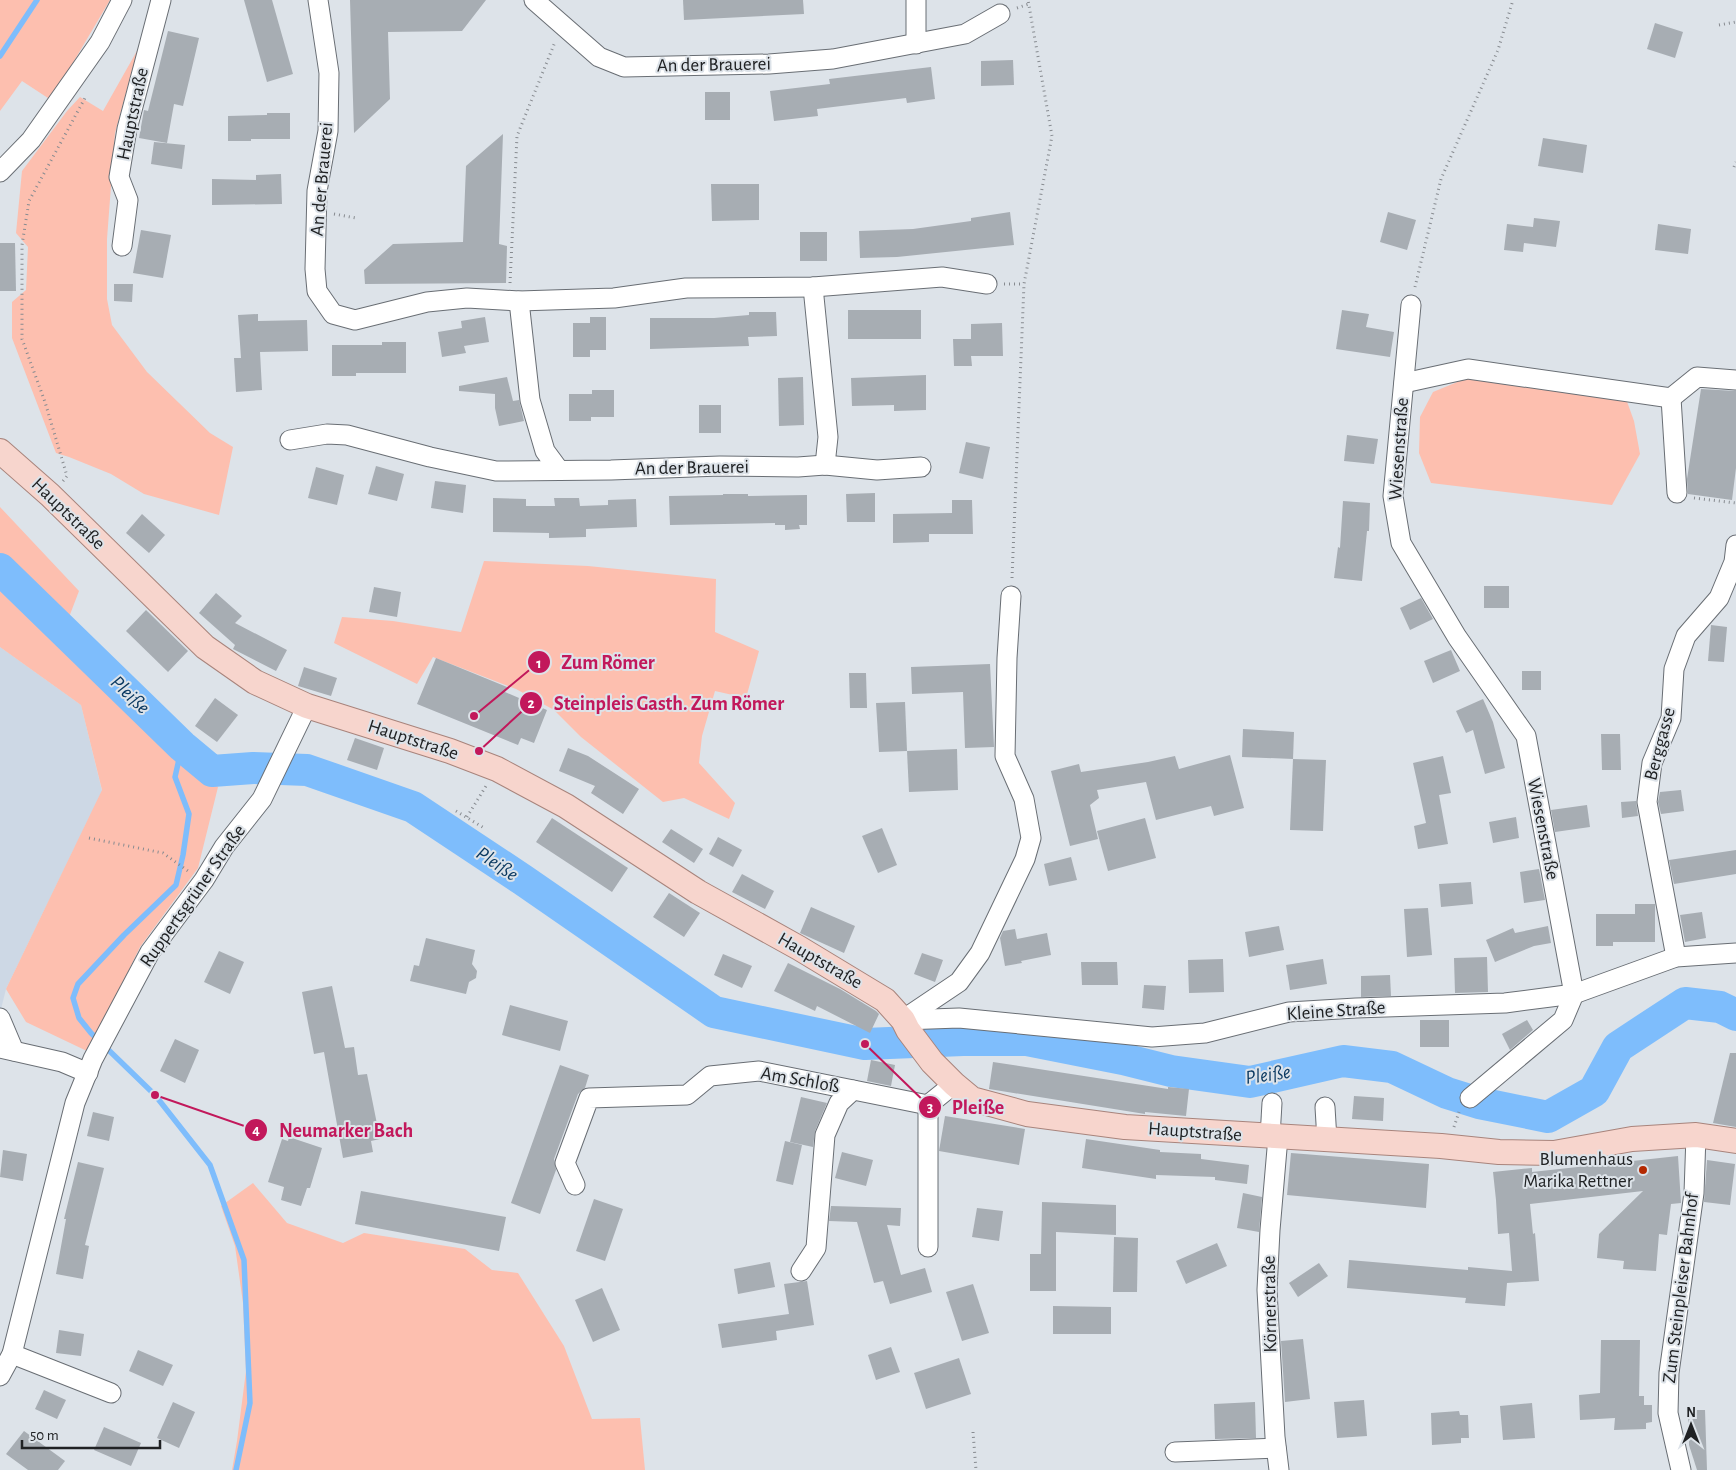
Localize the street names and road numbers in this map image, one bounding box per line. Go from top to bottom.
street label: An der Brauerei [657,55,771,75]
street label: Hauptstraße [114,66,152,162]
street label: An der Brauerei [308,121,336,237]
street label: Wiesenstraße [1386,397,1412,501]
street label: An der Brauerei [635,458,749,478]
street label: Hauptstraße [28,475,108,553]
street label: Berggasse [1641,705,1679,783]
street label: Hauptstraße [365,716,461,764]
street label: Wiesenstraße [1524,777,1562,881]
street label: Ruppertsgrüner Straße [137,821,249,971]
street label: Hauptstraße [775,929,865,993]
street label: Kleine Straße [1286,998,1386,1024]
street label: Am Schloß [759,1064,841,1096]
street label: Hauptstraße [1147,1119,1243,1145]
street label: Zum Steinpleiser Bahnhof [1660,1191,1702,1384]
street label: Körnerstraße [1260,1255,1280,1353]

